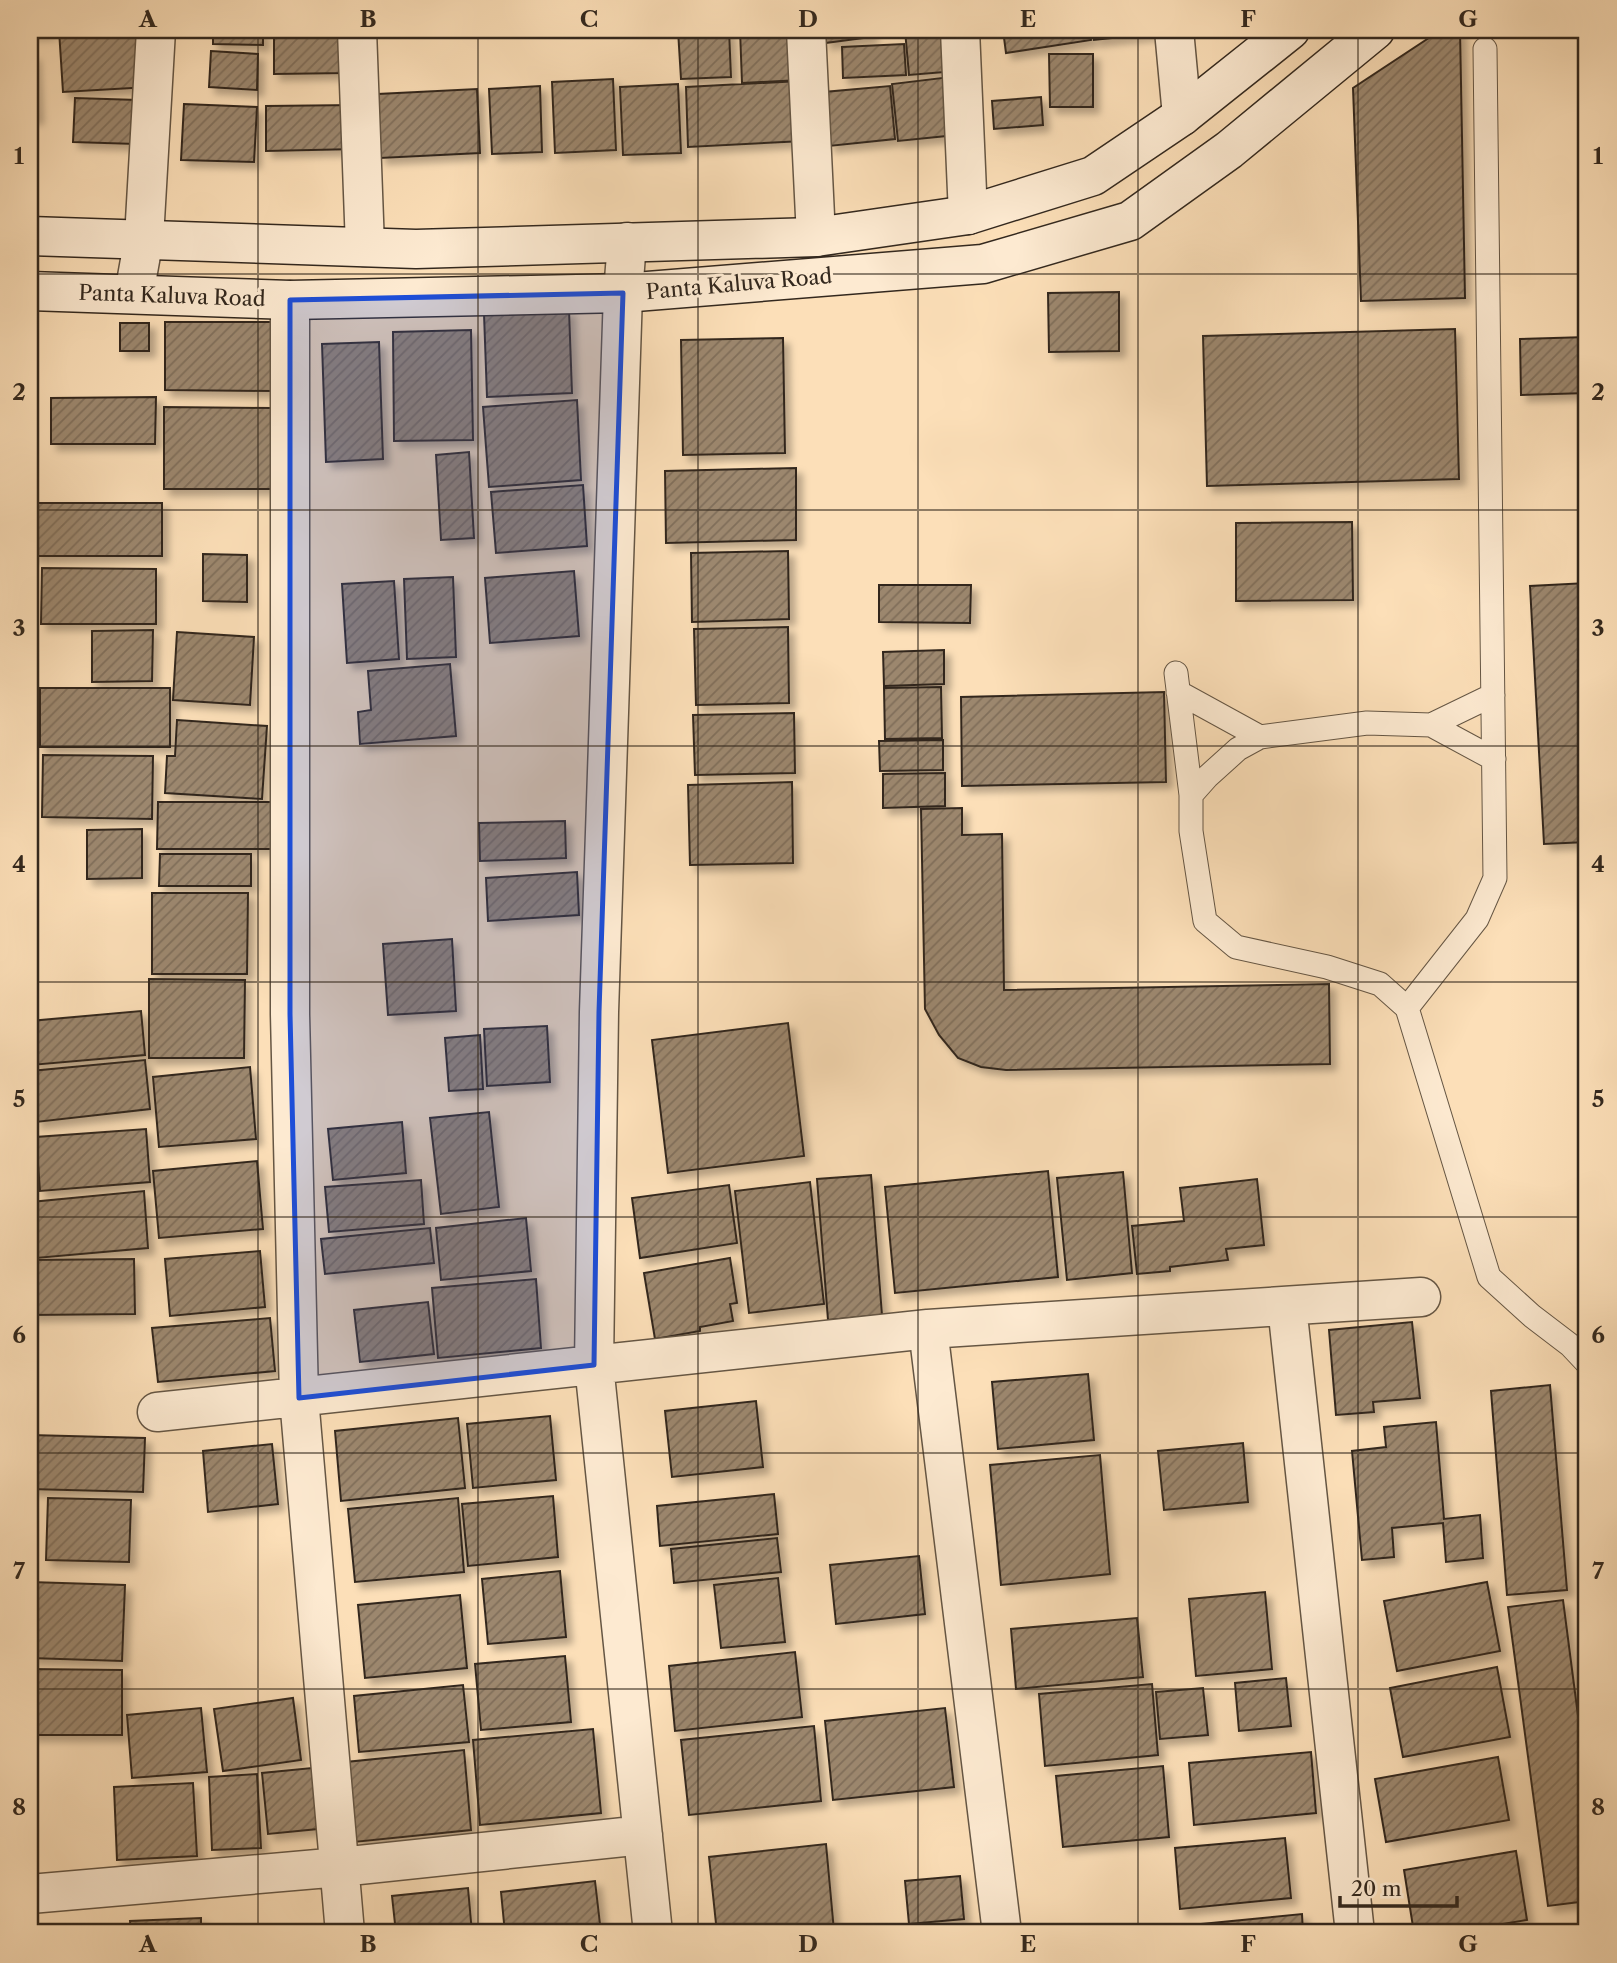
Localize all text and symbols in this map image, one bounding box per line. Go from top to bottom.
text: A [138,5,158,33]
text: B [359,5,377,33]
text: C [580,5,598,33]
text: D [798,5,818,33]
text: E [1020,5,1036,33]
text: F [1240,5,1256,33]
text: G [1458,5,1478,33]
text: 1 [14,142,25,170]
text: 1 [1593,142,1604,170]
street label: Panta Kaluva Road [645,263,833,304]
street label: Panta Kaluva Road [78,280,266,311]
text: 2 [12,378,26,406]
text: 2 [1591,378,1605,406]
text: 3 [13,614,26,642]
text: 3 [1592,614,1605,642]
text: 4 [12,850,26,878]
text: 4 [1591,850,1605,878]
text: 5 [13,1085,25,1113]
text: 5 [1592,1085,1604,1113]
text: 6 [12,1321,26,1349]
text: 6 [1591,1321,1605,1349]
text: 7 [13,1557,25,1585]
text: 7 [1592,1557,1604,1585]
text: 8 [12,1793,26,1821]
text: 8 [1591,1793,1605,1821]
scale bar [1340,1865,1458,1909]
text: 20 m [1351,1876,1402,1901]
text: A [138,1930,158,1958]
text: B [359,1930,377,1958]
text: C [580,1930,598,1958]
text: D [798,1930,818,1958]
text: E [1020,1930,1036,1958]
text: F [1240,1930,1256,1958]
text: G [1458,1930,1478,1958]

